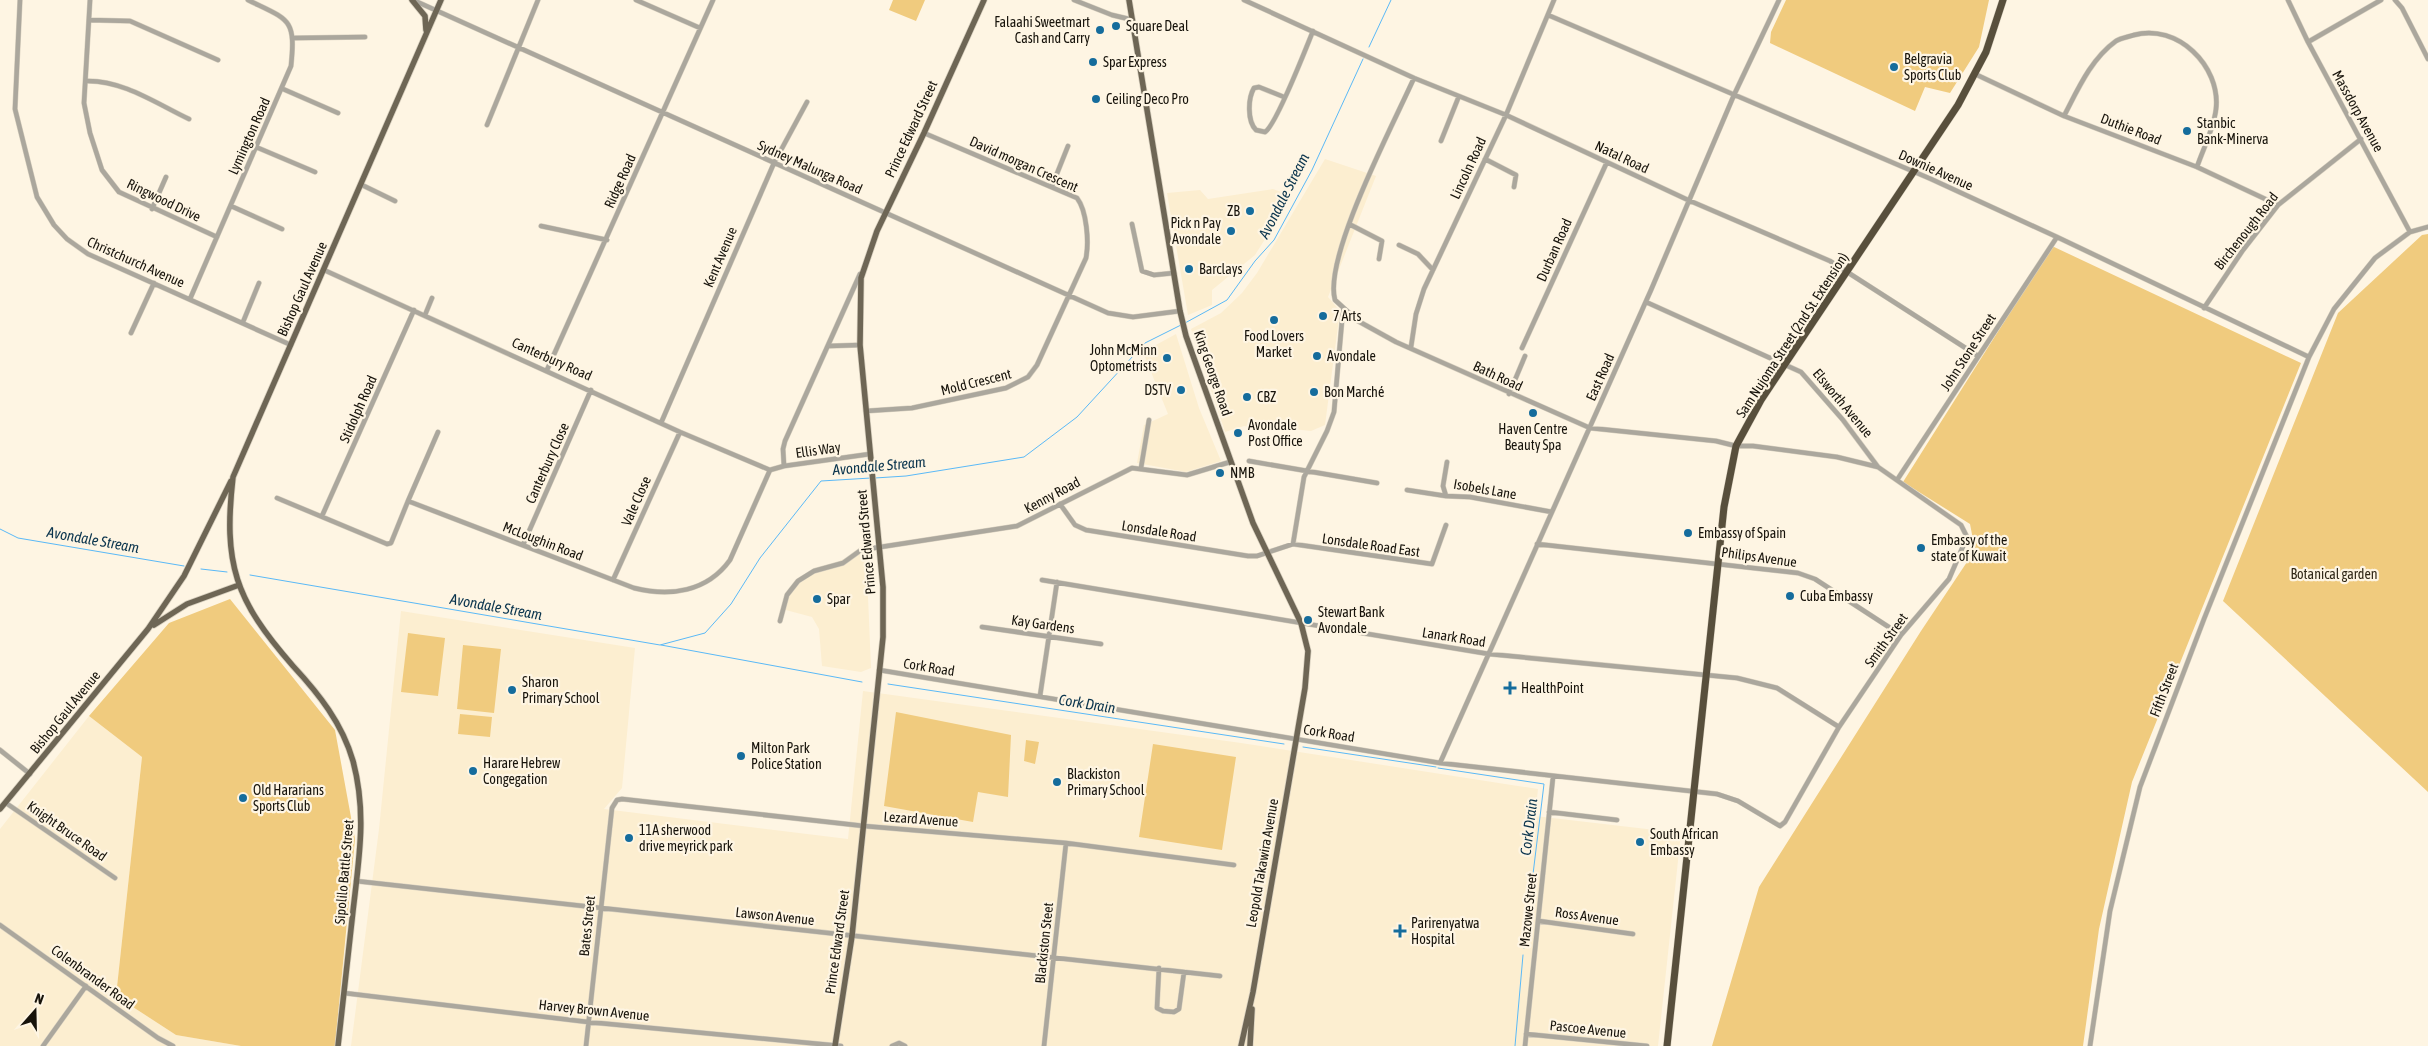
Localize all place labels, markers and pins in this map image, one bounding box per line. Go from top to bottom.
place label: Falaahi Sweetmart Cash and Carry [994,14,1090,46]
place label: Square Deal [1126,18,1189,34]
marker: Square Deal [1110,20,1122,32]
marker: Falaahi Sweetmart Cash and Carry [1094,24,1106,36]
place label: Belgravia Sports Club [1904,51,1962,83]
place label: Spar Express [1103,54,1167,70]
marker: Spar Express [1087,56,1099,68]
marker: Belgravia Sports Club [1888,61,1900,73]
place label: Ceiling Deco Pro [1106,91,1189,107]
marker: Ceiling Deco Pro [1090,93,1102,105]
place label: Stanbic Bank-Minerva [2197,115,2269,147]
marker: Stanbic Bank-Minerva [2181,125,2193,137]
place label: ZB [1227,203,1240,219]
marker: ZB [1244,205,1256,217]
place label: Pick n Pay Avondale [1170,215,1221,247]
marker: Pick n Pay Avondale [1225,225,1237,237]
place label: Barclays [1199,261,1242,277]
marker: Barclays [1183,263,1195,275]
place label: 7 Arts [1333,308,1361,324]
marker: 7 Arts [1317,310,1329,322]
marker: Food Lovers Market [1268,314,1280,326]
place label: Food Lovers Market [1244,328,1304,360]
place label: John McMinn Optometrists [1090,342,1157,374]
place label: Avondale [1327,348,1376,364]
marker: Avondale [1311,350,1323,362]
marker: John McMinn Optometrists [1161,352,1173,364]
place label: DSTV [1144,382,1171,398]
marker: DSTV [1175,384,1187,396]
place label: Bon Marché [1324,384,1384,400]
marker: Bon Marché [1308,386,1320,398]
place label: CBZ [1257,389,1276,405]
marker: CBZ [1241,391,1253,403]
marker: Haven Centre Beauty Spa [1527,407,1539,419]
place label: Avondale Post Office [1248,417,1303,449]
place label: Haven Centre Beauty Spa [1498,421,1568,453]
marker: Avondale Post Office [1232,427,1244,439]
place label: NMB [1230,465,1255,481]
marker: NMB [1214,467,1226,479]
place label: Embassy of Spain [1698,525,1786,541]
marker: Embassy of Spain [1682,527,1694,539]
place label: Embassy of the state of Kuwait [1931,532,2007,564]
marker: Embassy of the state of Kuwait [1915,542,1927,554]
place label: Cuba Embassy [1800,588,1873,604]
marker: Cuba Embassy [1784,590,1796,602]
place label: Spar [827,591,851,607]
marker: Spar [811,593,823,605]
place label: Stewart Bank Avondale [1318,604,1385,636]
marker: Stewart Bank Avondale [1302,614,1314,626]
place label: Sharon Primary School [522,674,600,706]
place label: HealthPoint [1521,680,1584,696]
marker: HealthPoint [1503,681,1517,695]
marker: Sharon Primary School [506,684,518,696]
place label: Milton Park Police Station [751,740,822,772]
marker: Milton Park Police Station [735,750,747,762]
place label: Harare Hebrew Congegation [483,755,561,787]
marker: Harare Hebrew Congegation [467,765,479,777]
place label: Blackiston Primary School [1067,766,1145,798]
marker: Blackiston Primary School [1051,776,1063,788]
place label: Old Hararians Sports Club [253,782,324,814]
marker: Old Hararians Sports Club [237,792,249,804]
place label: 11A sherwood drive meyrick park [639,822,733,854]
place label: South African Embassy [1650,826,1719,858]
marker: 11A sherwood drive meyrick park [623,832,635,844]
marker: South African Embassy [1634,836,1646,848]
place label: Parirenyatwa Hospital [1411,915,1480,947]
marker: Parirenyatwa Hospital [1393,924,1407,938]

